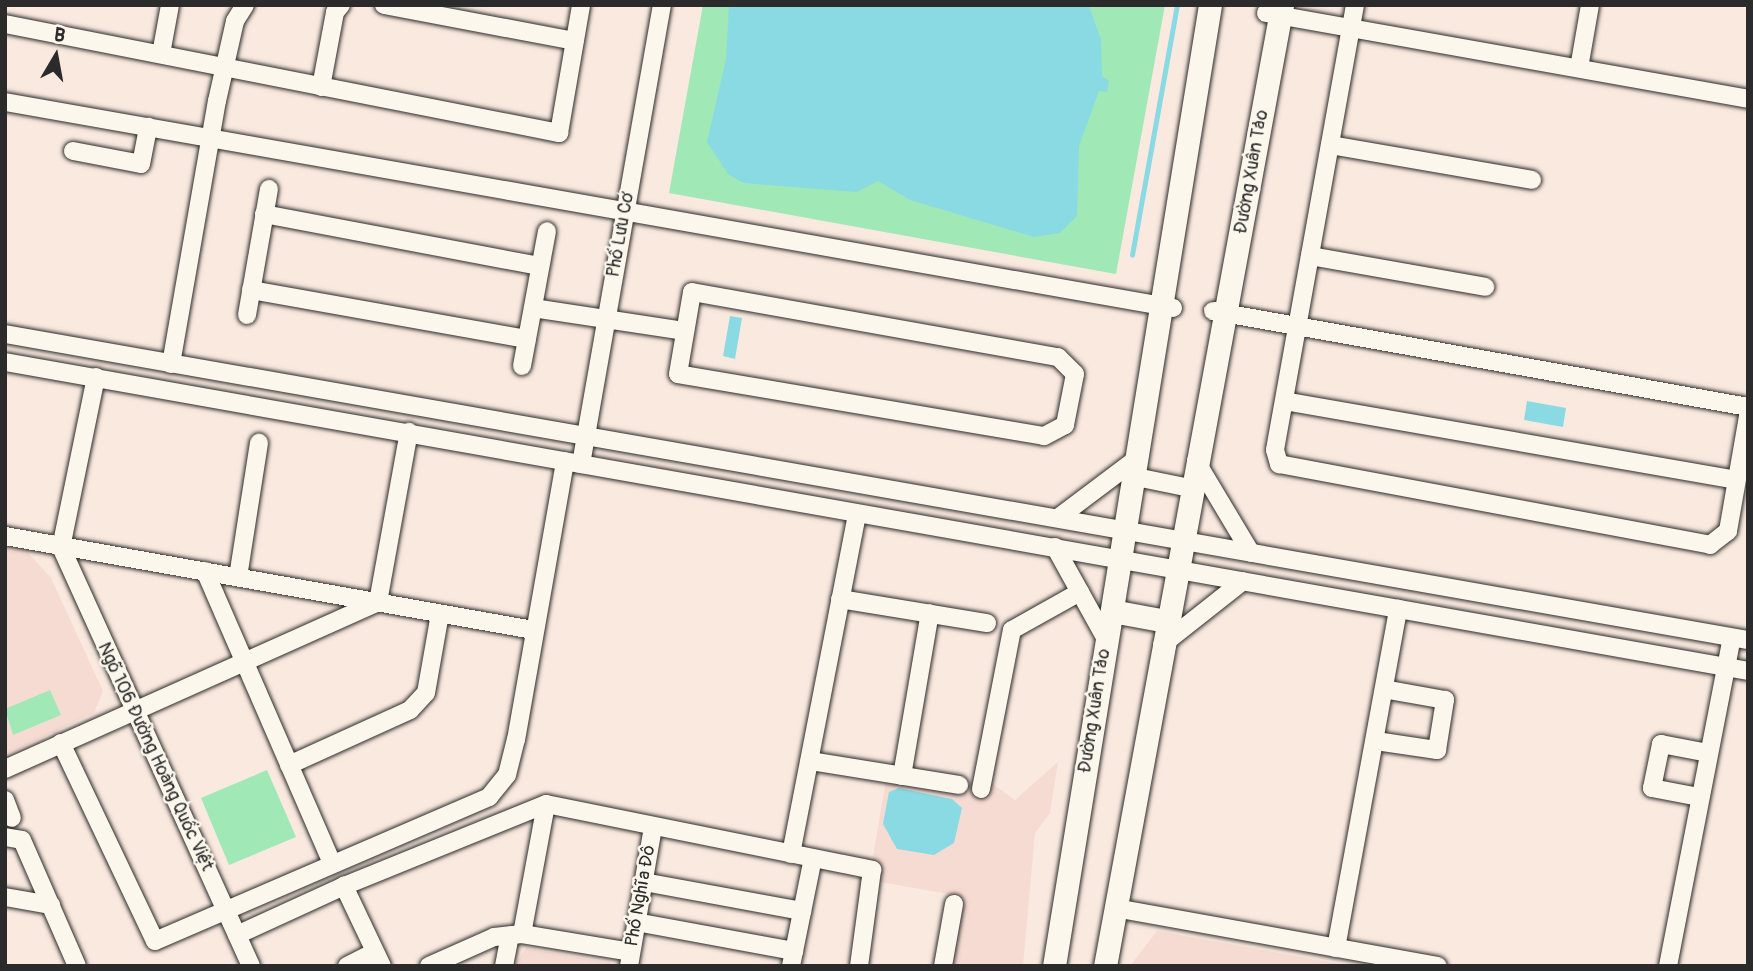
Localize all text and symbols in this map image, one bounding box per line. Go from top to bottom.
north arrow [21,21,91,91]
text: B [52,23,67,48]
street label: Đường Xuân Tảo [1230,108,1274,236]
street label: Phố Lưu Cơ [603,191,639,279]
street label: Ngõ 106 Đường Hoàng Quốc Việt [92,639,218,875]
street label: Đường Xuân Tảo [1075,647,1115,775]
street label: Phố Nghĩa Đô [621,844,661,948]

